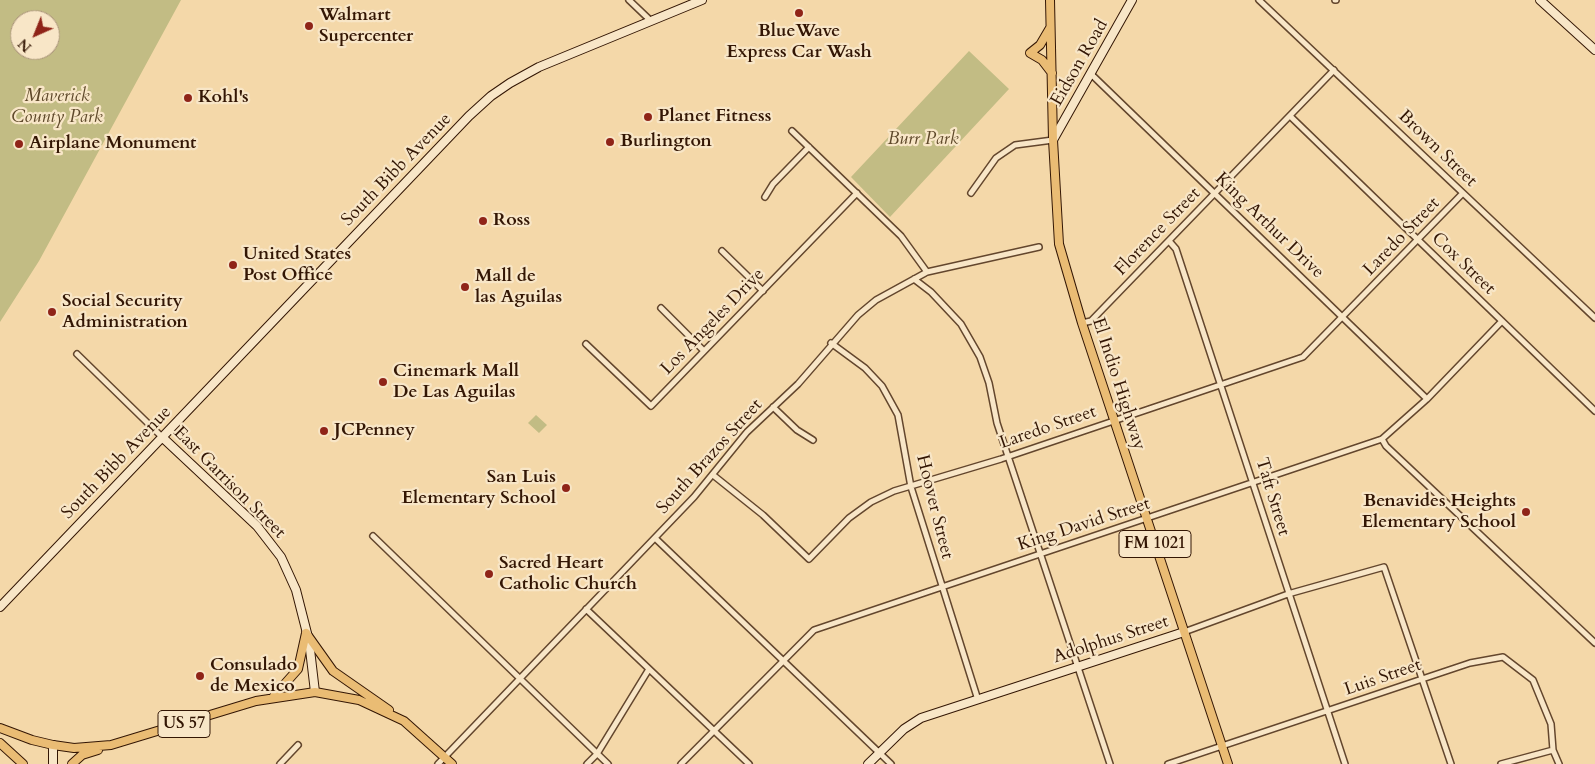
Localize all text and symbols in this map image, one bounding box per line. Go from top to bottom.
place label: Walmart Supercenter [319,5,413,48]
marker: BlueWave Express Car Wash [793,7,805,19]
north arrow [10,10,60,60]
street label: Eidson Road [1047,16,1113,110]
marker: Walmart Supercenter [303,20,315,32]
place label: BlueWave Express Car Wash [726,21,872,64]
text: N [14,34,36,56]
park label: Maverick County Park [11,86,103,128]
place label: Kohl's [198,87,249,109]
marker: Kohl's [182,92,194,104]
place label: Planet Fitness [658,106,771,128]
street label: Brown Street [1393,106,1481,192]
street label: South Bibb Avenue [338,109,456,231]
marker: Planet Fitness [642,111,654,123]
park label: Burr Park [887,129,959,151]
place label: Burlington [620,131,712,153]
place label: Airplane Monument [29,133,196,155]
marker: Burlington [604,136,616,148]
marker: Airplane Monument [13,138,25,150]
street label: King Arthur Drive [1210,168,1328,284]
street label: Florence Street [1111,183,1205,281]
street label: Laredo Street [1359,193,1445,281]
place label: Ross [493,210,530,232]
marker: Ross [477,215,489,227]
street label: Cox Street [1427,228,1499,300]
place label: United States Post Office [243,244,351,286]
marker: United States Post Office [227,259,239,271]
street label: Los Angeles Drive [657,264,769,380]
place label: Mall de las Aguilas [475,266,562,308]
marker: Mall de las Aguilas [459,281,471,293]
place label: Social Security Administration [62,291,188,334]
marker: Social Security Administration [46,306,58,318]
street label: El Indio Highway [1086,315,1150,453]
place label: Cinemark Mall De Las Aguilas [393,361,519,404]
marker: Cinemark Mall De Las Aguilas [377,376,389,388]
street label: South Brazos Street [653,395,767,519]
street label: Laredo Street [997,401,1099,455]
street label: South Bibb Avenue [58,402,176,524]
place label: JCPenney [334,420,415,442]
street label: East Garrison Street [168,422,290,544]
marker: JCPenney [318,425,330,437]
street label: Hoover Street [911,453,957,561]
street label: Taft Street [1250,455,1294,539]
place label: San Luis Elementary School [402,467,556,509]
marker: San Luis Elementary School [560,482,572,494]
place label: Benavides Heights Elementary School [1362,491,1516,534]
street label: King David Street [1015,493,1153,557]
marker: Benavides Heights Elementary School [1520,506,1532,518]
road number: FM 1021 [1119,530,1191,558]
place label: Sacred Heart Catholic Church [499,553,637,596]
marker: Sacred Heart Catholic Church [483,568,495,580]
street label: Adolphus Street [1051,611,1171,669]
place label: Consulado de Mexico [210,655,297,698]
street label: Luis Street [1342,655,1424,701]
marker: Consulado de Mexico [194,670,206,682]
road number: US 57 [158,711,210,738]

